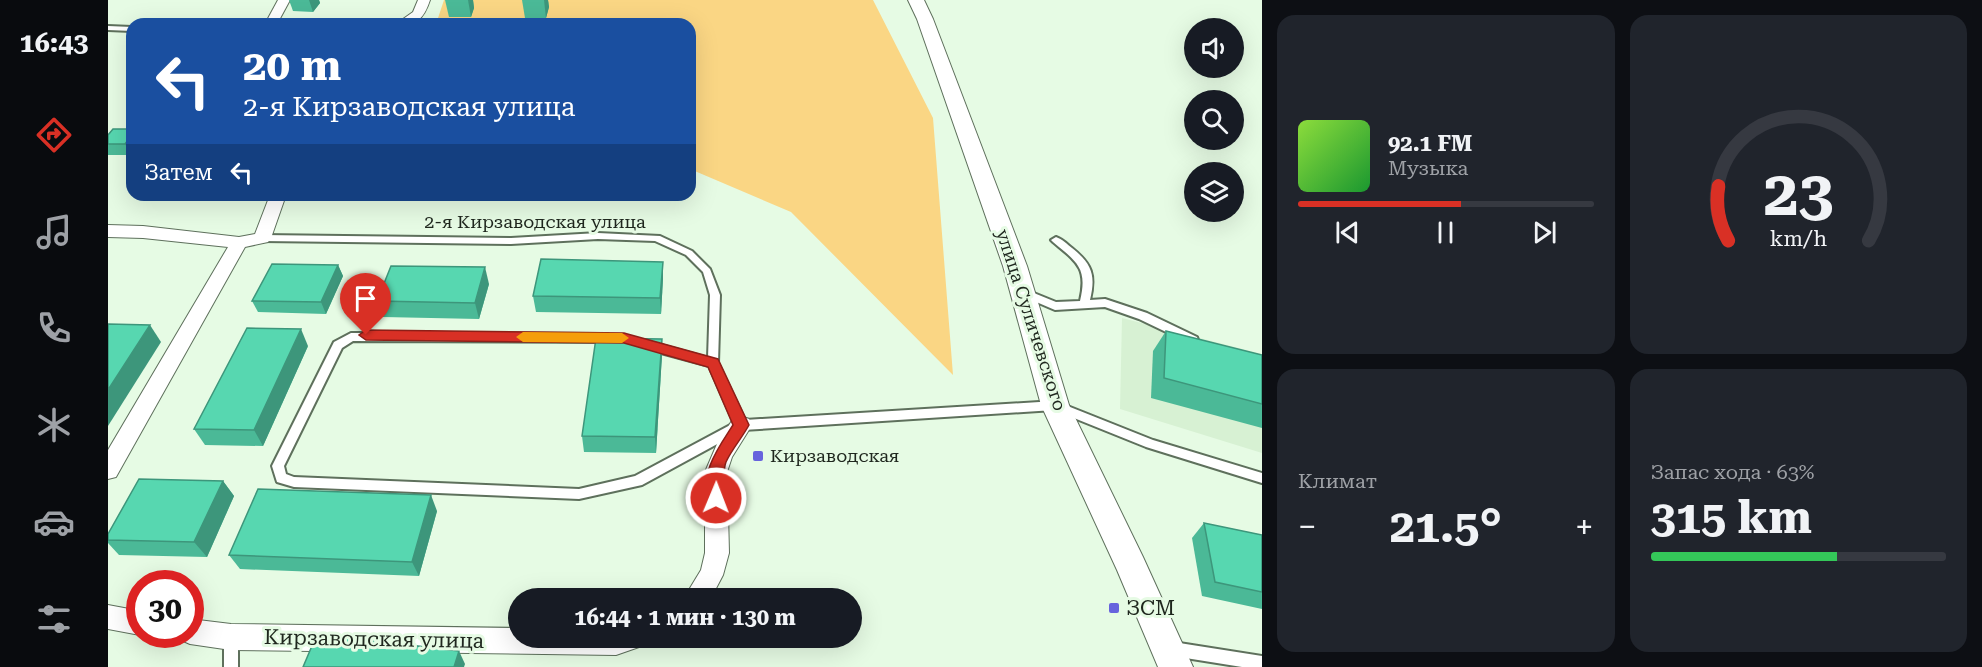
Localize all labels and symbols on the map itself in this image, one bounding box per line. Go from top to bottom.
street label: 2-я Кирзаводская улица [424,211,646,232]
street label: улица Суличевского [992,226,1071,413]
pin [340,273,391,335]
place label: Кирзаводская [770,445,899,466]
marker: Кирзаводская [751,449,765,463]
position arrow [684,466,748,530]
speed limit sign: 30 [126,570,204,648]
place label: ЗСМ [1126,596,1175,620]
marker: ЗСМ [1107,601,1121,615]
street label: Кирзаводская улица [264,625,485,653]

